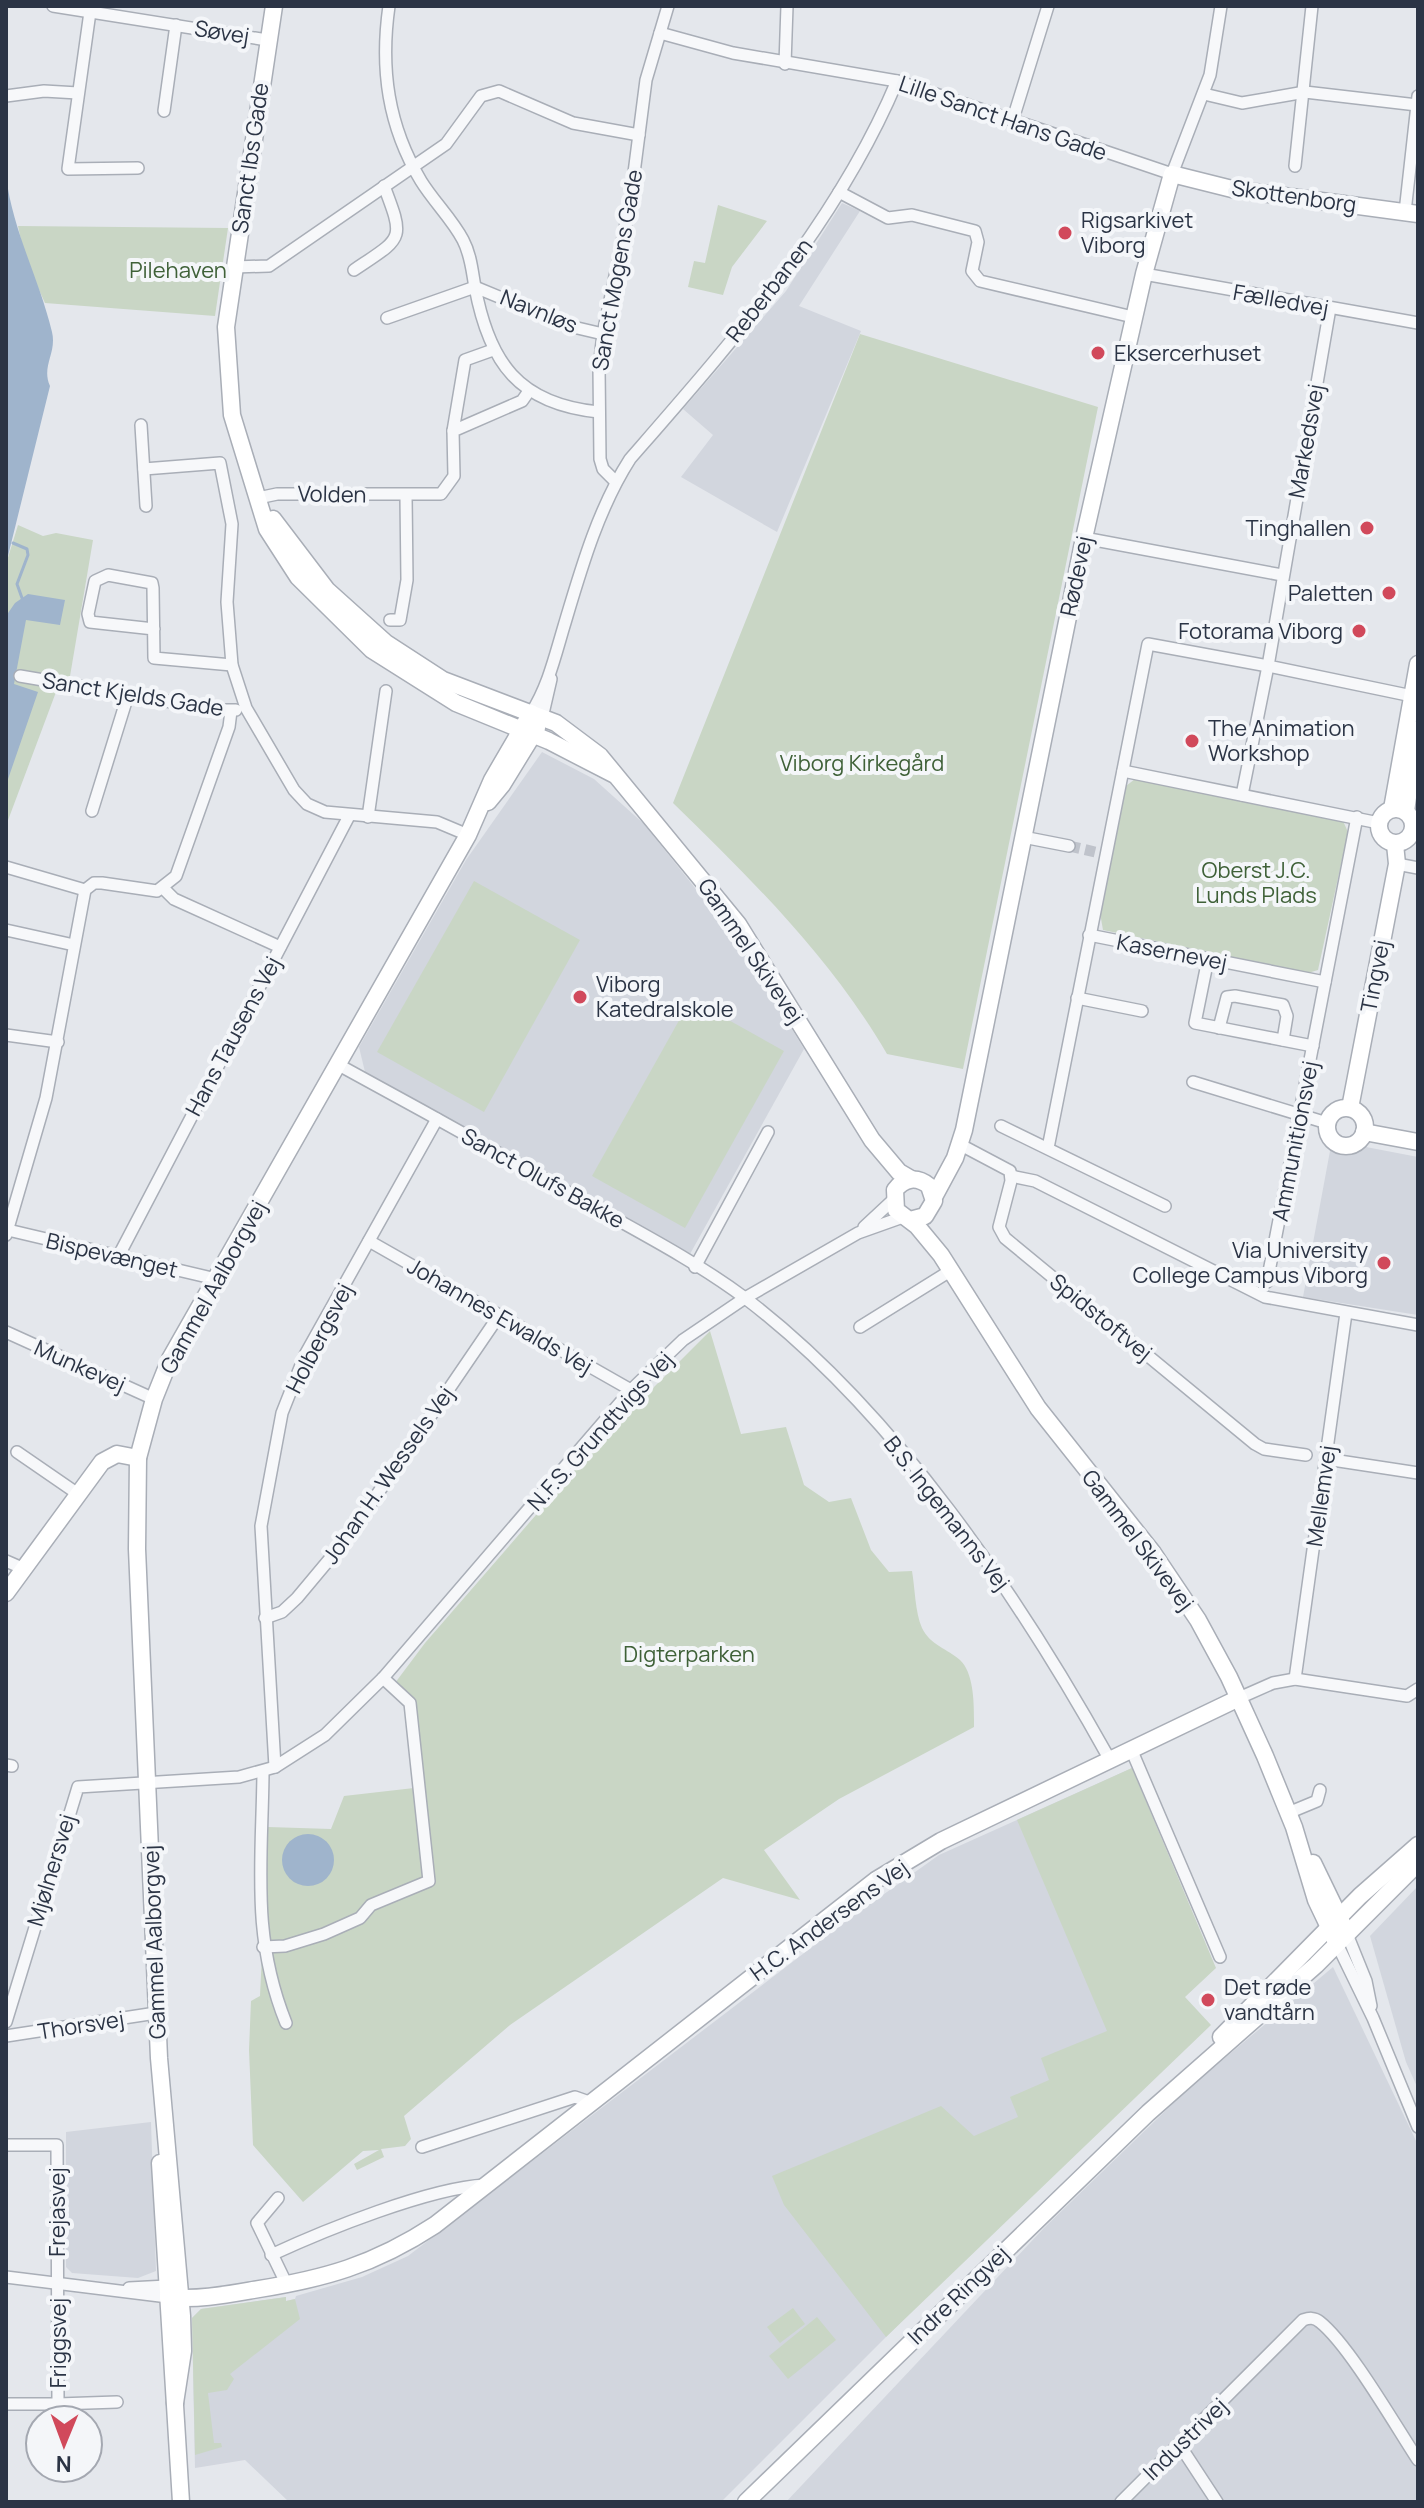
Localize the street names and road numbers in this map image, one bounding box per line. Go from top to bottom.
street label: Søvej [192,13,252,51]
street label: Lille Sanct Hans Gade [895,68,1111,168]
street label: Sanct Ibs Gade [225,81,275,235]
street label: Sanct Mogens Gade [585,167,649,373]
street label: Skottenborg [1230,172,1358,220]
street label: Reberbanen [719,232,819,348]
street label: Fælledvej [1231,277,1331,323]
street label: Navnløs [496,282,582,340]
street label: Markedsvej [1281,382,1331,500]
street label: Volden [297,478,367,510]
street label: Rødevej [1053,533,1099,619]
street label: Sanct Kjelds Gade [40,665,226,723]
street label: Gammel Skivevej [691,872,811,1030]
street label: Kasernevej [1114,927,1230,977]
street label: Tingvej [1353,937,1397,1015]
street label: Hans Tausens Vej [178,951,288,1121]
street label: Ammunitionsvej [1265,1058,1325,1224]
street label: Sanct Olufs Bakke [456,1121,630,1235]
street label: Gammel Aalborgvej [153,1195,273,1379]
street label: Bispevænget [43,1225,181,1285]
street label: Johannes Ewalds Vej [402,1251,598,1381]
street label: Spidstoftvej [1044,1267,1158,1367]
street label: Holbergsvej [278,1278,360,1398]
street label: Munkevej [30,1333,130,1399]
street label: N.F.S. Grundtvigs Vej [520,1345,680,1517]
street label: Johan H. Wessels Vej [315,1380,461,1570]
street label: B.S. Ingemanns Vej [877,1430,1017,1596]
street label: Mellemvej [1299,1443,1343,1549]
street label: Gammel Skivevej [1075,1463,1201,1617]
street label: Mjølnersvej [20,1810,82,1930]
street label: Gammel Aalborgvej [136,1844,172,2040]
street label: H.C. Andersens Vej [744,1852,914,1988]
street label: Thorsvej [36,2003,126,2047]
street label: Frejasvej [42,2167,72,2257]
street label: Indre Ringvej [901,2239,1015,2351]
street label: Friggsvej [43,2298,73,2388]
street label: Industrivej [1136,2391,1234,2487]

